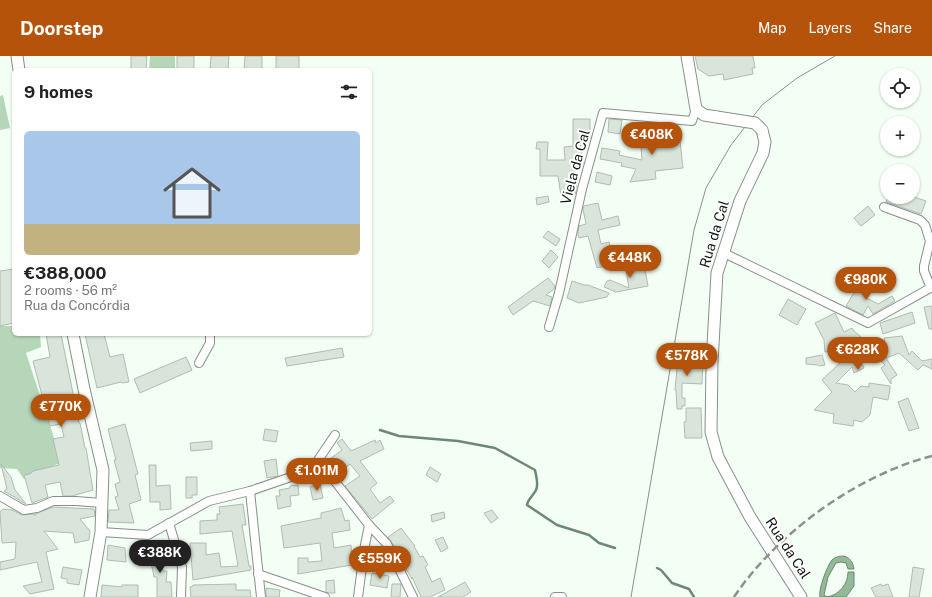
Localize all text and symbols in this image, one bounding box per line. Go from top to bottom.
text: Doorstep [20,17,103,39]
text: Map [758,20,786,36]
text: Layers [808,20,852,36]
text: Share [874,20,912,36]
map controls [880,68,920,204]
button: locate [880,68,920,108]
icon: filters [338,81,360,103]
text: 9 homes [24,82,93,102]
button: + [880,116,920,156]
pin: €408K [624,122,680,156]
text: €408K [630,127,674,142]
street label: Viela da Cal [557,128,593,206]
icon: home [156,157,228,229]
button: − [880,164,920,204]
street label: Rua da Cal [696,198,732,270]
pin: €448K [602,245,658,279]
text: €448K [608,250,652,265]
text: €388,000 [24,263,107,283]
pin: €980K [838,267,894,301]
text: €980K [844,272,888,287]
text: 2 rooms · 56 m² [24,283,117,298]
text: Rua da Concórdia [24,298,130,313]
pin: €628K [830,337,886,371]
text: €628K [836,342,880,357]
pin: €578K [659,343,715,377]
text: €578K [665,348,709,363]
pin: €770K [33,394,89,428]
text: €770K [40,399,82,414]
pin: €1.01M [284,458,350,492]
text: €1.01M [295,463,339,478]
street label: Rua da Cal [762,515,814,581]
pin: €388K [132,540,188,574]
text: €388K [138,545,182,560]
pin: €559K [352,546,408,580]
text: €559K [358,551,402,566]

